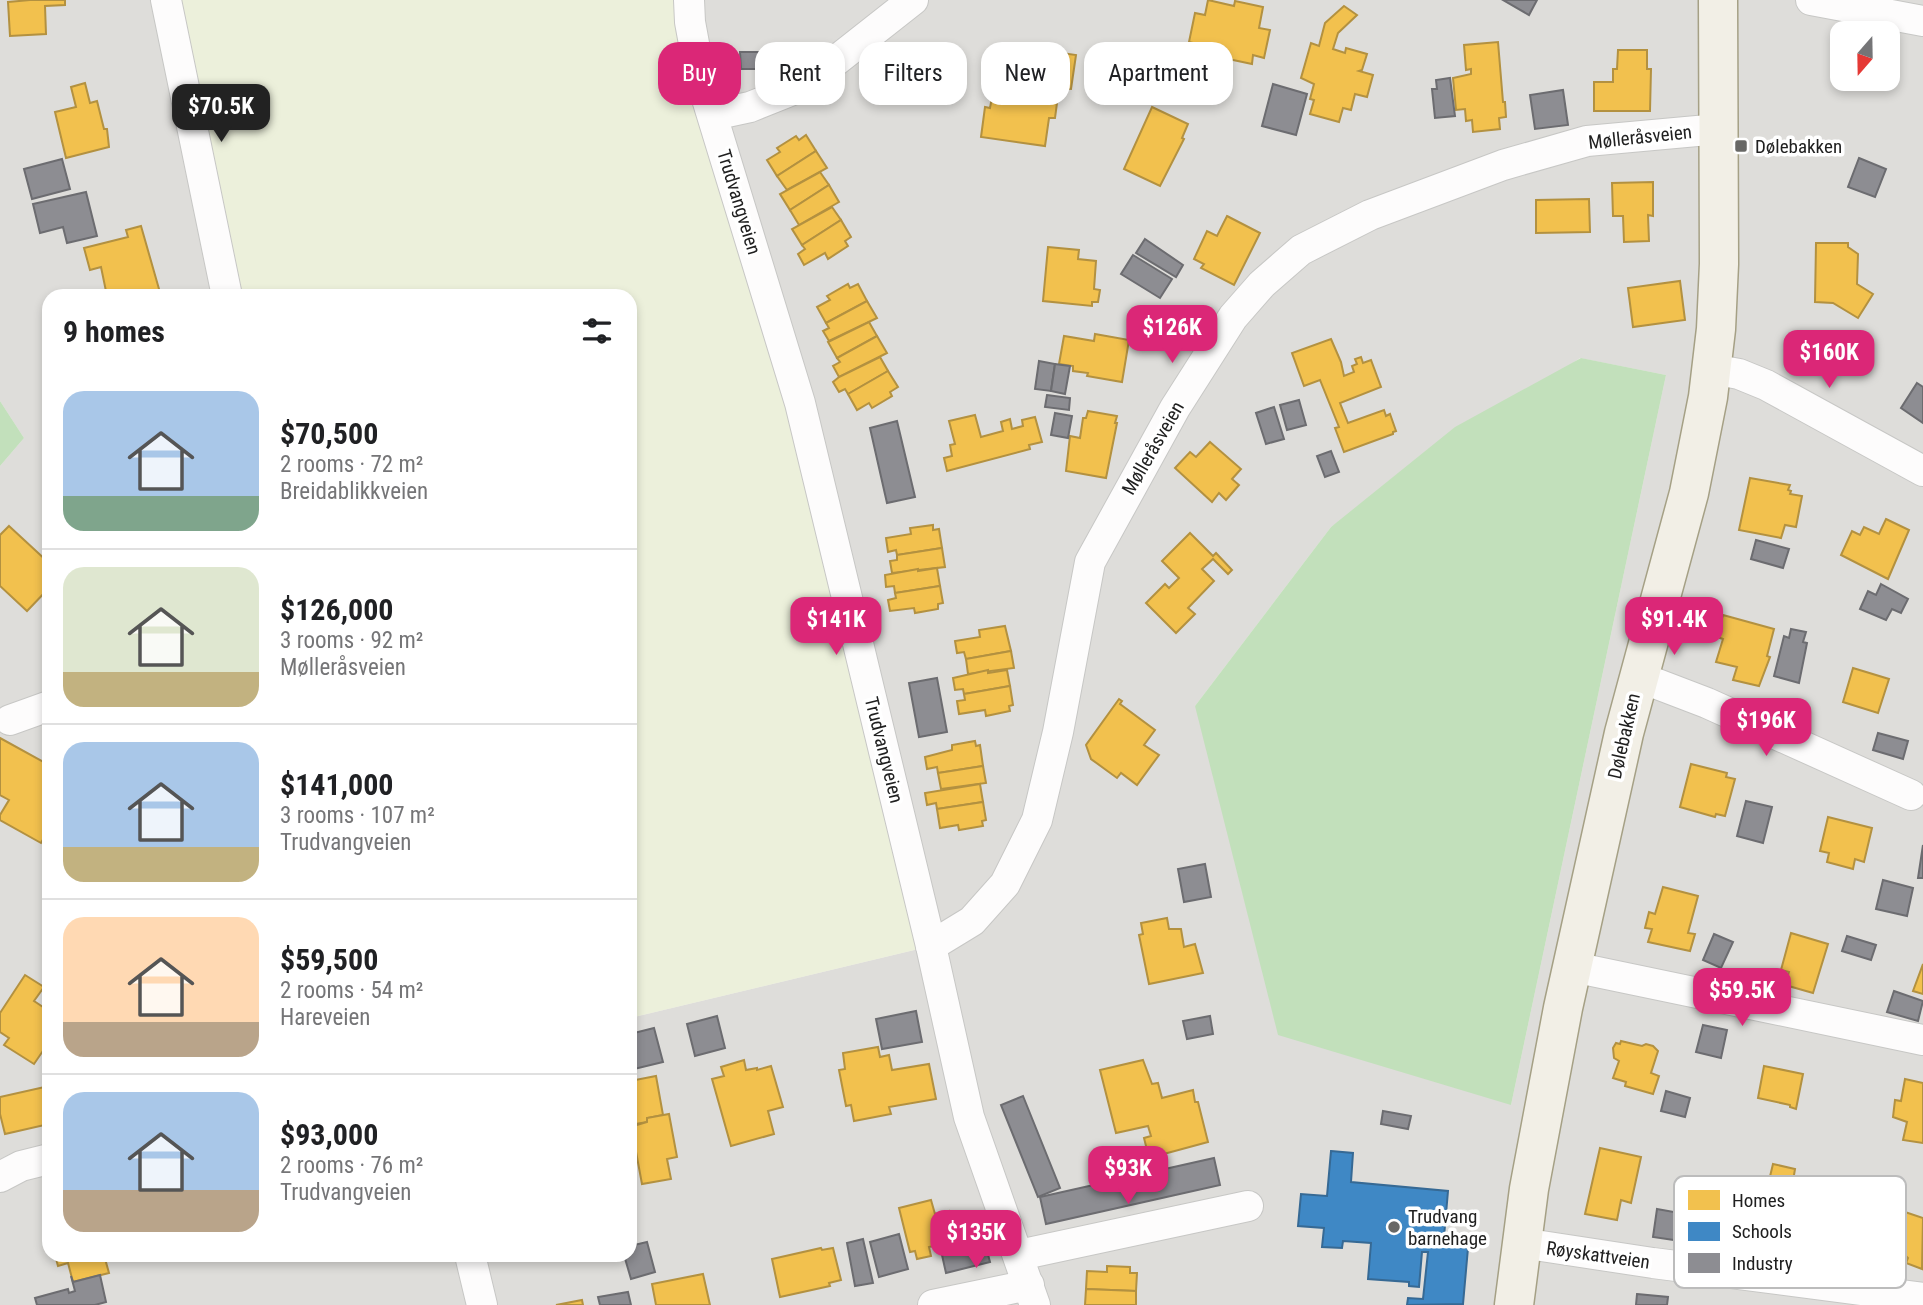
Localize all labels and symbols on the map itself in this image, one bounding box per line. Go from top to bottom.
north arrow [1830,21,1900,91]
pin: $70.5K [164,85,278,144]
street label: Mølleråsveien [1587,120,1693,154]
place label: Dølebakken [1755,135,1842,158]
marker: Dølebakken [1733,138,1749,154]
street label: Trudvangveien [712,147,766,257]
pin: $126K [1123,306,1221,365]
pin: $160K [1780,330,1878,390]
street label: Mølleråsveien [1117,397,1189,499]
pin: $141K [787,598,885,657]
pin: $91.4K [1617,598,1731,657]
street label: Dølebakken [1603,691,1645,781]
street label: Trudvangveien [860,695,908,805]
pin: $196K [1717,698,1815,758]
pin: $59.5K [1685,968,1799,1028]
pin: $93K [1087,1146,1169,1206]
legend [1674,1176,1906,1288]
text: Homes [1732,1189,1785,1212]
place label: Trudvang barnehage [1408,1205,1487,1250]
pin: $135K [927,1210,1025,1270]
marker: Trudvang barnehage [1386,1219,1402,1235]
text: Schools [1732,1220,1792,1243]
street label: Røyskattveien [1545,1236,1651,1274]
text: Industry [1732,1252,1793,1275]

